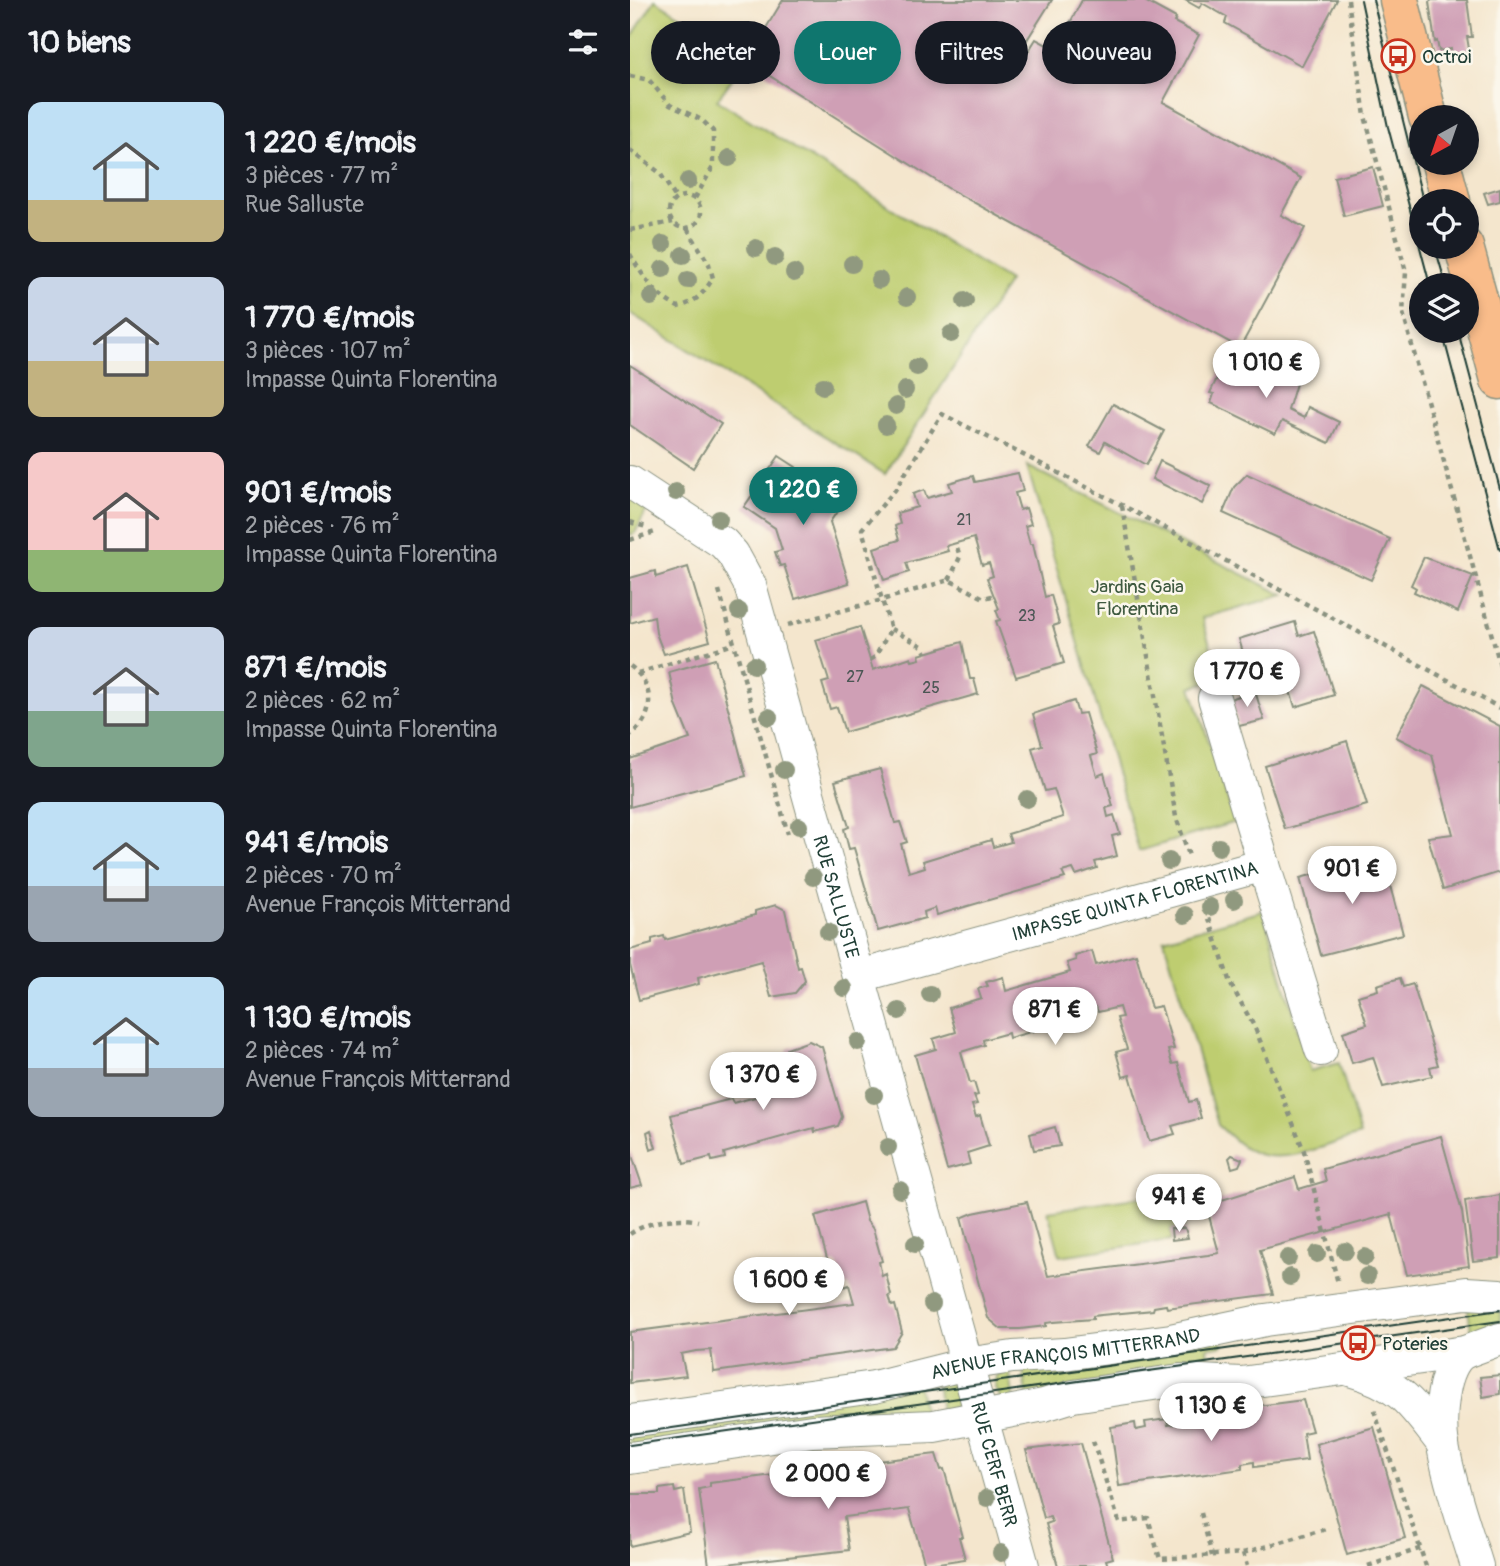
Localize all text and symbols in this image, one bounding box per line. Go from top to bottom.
chip: Acheter [651,21,780,84]
chip: Louer [794,21,901,84]
chip: Filtres [915,21,1028,84]
chip: Nouveau [1042,21,1176,84]
icon: filters [564,23,602,61]
text: 10 biens [28,24,131,61]
bus stop icon: Octroi [1379,37,1417,75]
place label: Octroi [1422,45,1471,69]
north arrow [1409,105,1479,175]
map controls [1409,105,1479,343]
text: 1 220 €/mois [245,124,416,161]
icon: home [84,130,168,214]
text: 3 pièces · 77 m² [245,161,398,190]
button: locate [1409,189,1479,259]
text: Rue Salluste [245,190,364,219]
button: layers [1409,273,1479,343]
text: 1 770 €/mois [245,299,414,336]
icon: home [84,305,168,389]
text: 3 pièces · 107 m² [245,336,411,365]
pin: 1 010 € [1201,340,1331,400]
text: 1 010 € [1229,348,1303,377]
text: Impasse Quinta Florentina [245,365,498,394]
pin: 1 220 € [738,468,868,527]
text: 901 €/mois [245,474,391,511]
text: 1 220 € [765,475,841,504]
icon: home [84,480,168,564]
house number: 21 [956,510,972,530]
text: 2 pièces · 76 m² [245,511,400,540]
text: Impasse Quinta Florentina [245,540,498,569]
park label: Jardins Gaia Florentina [1090,575,1184,621]
house number: 23 [1018,606,1036,626]
text: 871 €/mois [245,649,386,686]
pin: 1 770 € [1182,650,1312,709]
icon: home [84,655,168,739]
text: 1 770 € [1210,657,1284,686]
house number: 27 [846,667,864,687]
house number: 25 [922,678,940,698]
text: 2 pièces · 62 m² [245,686,400,715]
text: Impasse Quinta Florentina [245,715,498,744]
text: 941 €/mois [245,824,388,861]
icon: home [84,830,168,914]
street label: RUE SALLUSTE [807,833,864,961]
pin: 901 € [1303,846,1401,906]
text: 901 € [1324,854,1380,883]
street label: IMPASSE QUINTA FLORENTINA [1009,856,1261,947]
text: 2 pièces · 70 m² [245,861,402,890]
text: Avenue François Mitterrand [245,890,511,919]
pin: 871 € [1006,988,1104,1047]
text: 871 € [1029,995,1081,1024]
text: 1 130 €/mois [245,999,411,1036]
icon: home [84,1005,168,1089]
text: 2 pièces · 74 m² [245,1036,400,1065]
pin: 1 370 € [698,1052,828,1112]
text: 1 370 € [726,1060,800,1089]
text: Avenue François Mitterrand [245,1065,511,1094]
pin: 941 € [1130,1174,1228,1234]
text: 941 € [1152,1182,1206,1211]
pin: 1 600 € [724,1258,854,1317]
text: 1 600 € [750,1265,828,1294]
street label: AVENUE FRANÇOIS MITTERRAND [928,1323,1203,1385]
bus stop icon: Poteries [1339,1324,1377,1362]
place label: Poteries [1382,1332,1448,1356]
pin: 1 130 € [1146,1384,1276,1443]
text: 1 130 € [1175,1391,1247,1420]
street label: RUE CERF BERR [965,1399,1022,1530]
pin: 2 000 € [763,1452,893,1511]
text: 2 000 € [785,1459,871,1488]

